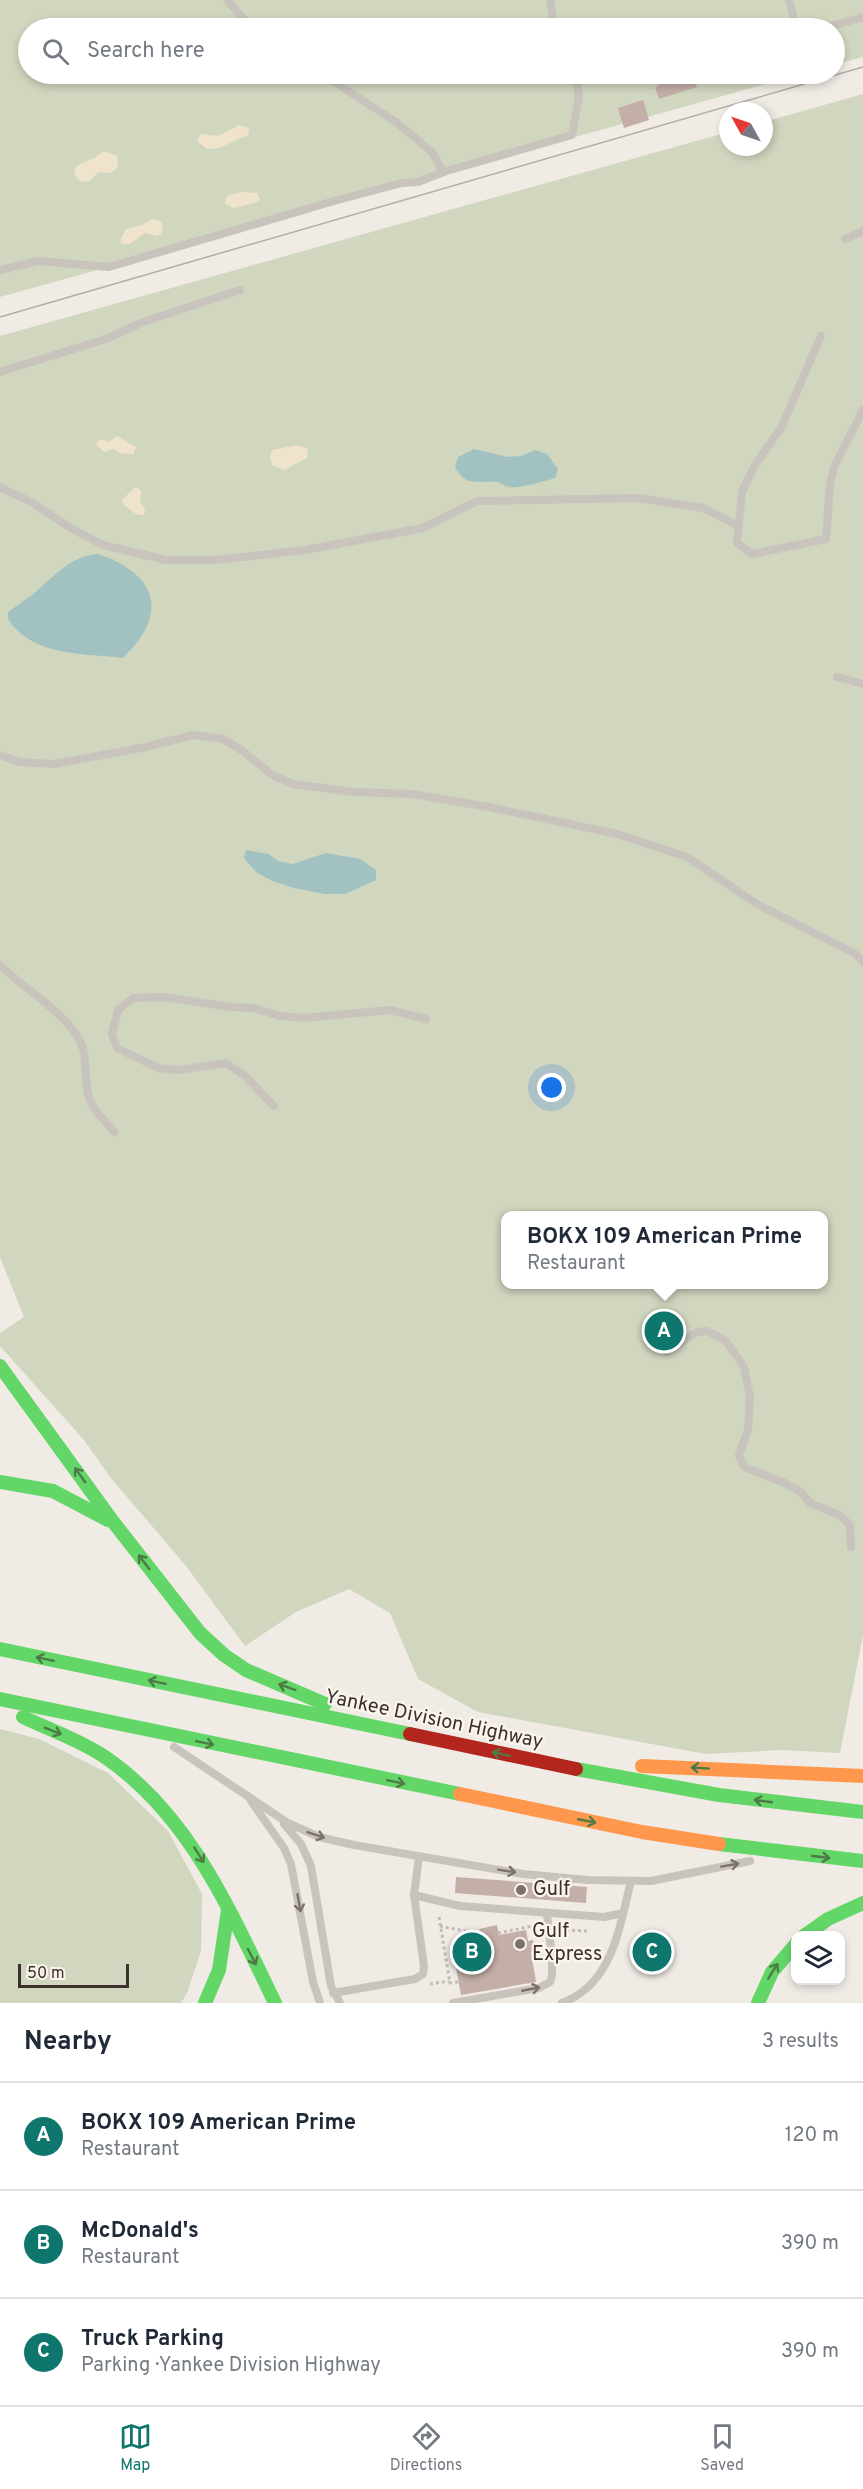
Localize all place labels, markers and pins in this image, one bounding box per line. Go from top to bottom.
pin: A [644,1308,684,1354]
place label: Gulf [533,1877,570,1903]
marker: Gulf [514,1883,528,1897]
place label: Gulf Express [532,1919,602,1968]
pin: B [452,1930,492,1974]
pin: C [632,1930,672,1974]
marker: Gulf Express [513,1937,527,1951]

